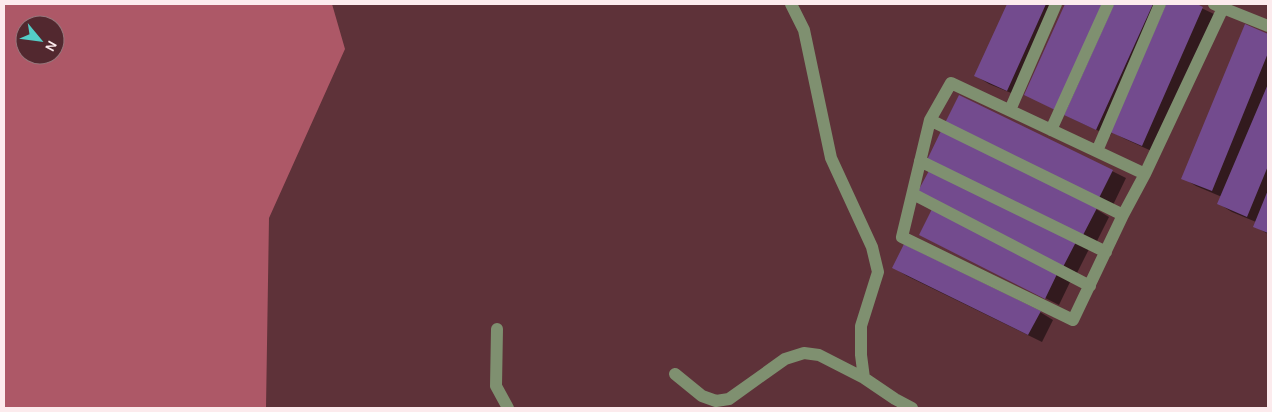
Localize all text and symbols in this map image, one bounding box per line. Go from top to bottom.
north arrow [15,15,65,65]
text: N [41,38,61,55]

